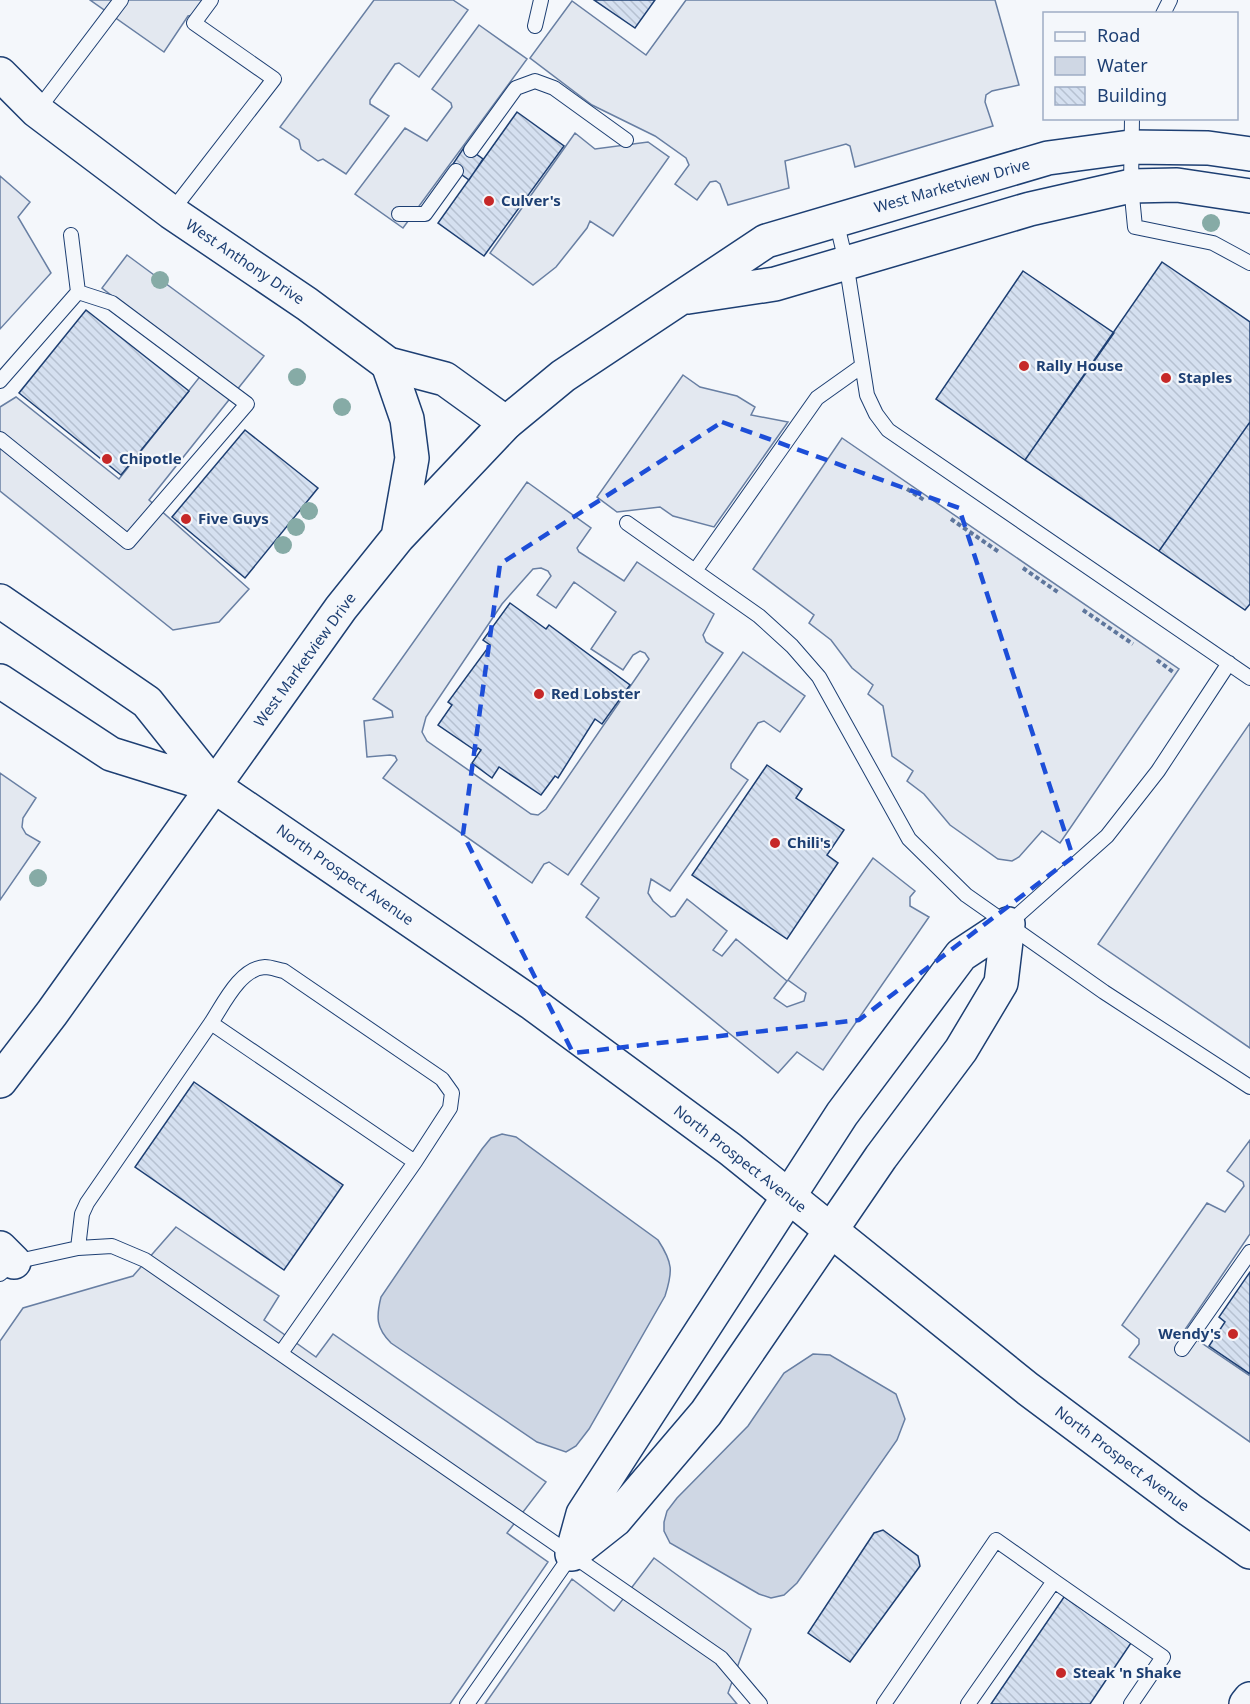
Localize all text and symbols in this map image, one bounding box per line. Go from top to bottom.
legend [1043,12,1238,120]
text: Road [1097,23,1140,47]
text: Water [1097,53,1148,77]
text: Building [1097,83,1167,107]
street label: West Marketview Drive [872,153,1032,217]
place label: Culver's [501,190,561,210]
marker: Culver's [482,194,496,208]
street label: West Anthony Drive [182,214,309,308]
place label: Rally House [1036,355,1123,375]
marker: Rally House [1017,359,1031,373]
place label: Staples [1178,367,1232,387]
marker: Staples [1159,371,1173,385]
place label: Chipotle [119,448,182,468]
marker: Chipotle [100,452,114,466]
place label: Five Guys [198,508,269,528]
marker: Five Guys [179,512,193,526]
street label: West Marketview Drive [249,588,360,730]
place label: Red Lobster [551,683,640,703]
marker: Red Lobster [532,687,546,701]
street label: North Prospect Avenue [273,819,418,929]
place label: Chili's [787,832,831,852]
marker: Chili's [768,836,782,850]
street label: North Prospect Avenue [670,1100,811,1216]
place label: Wendy's [1158,1323,1221,1343]
marker: Wendy's [1226,1327,1240,1341]
street label: North Prospect Avenue [1051,1401,1194,1515]
place label: Steak 'n Shake [1073,1662,1181,1682]
marker: Steak 'n Shake [1054,1666,1068,1680]

